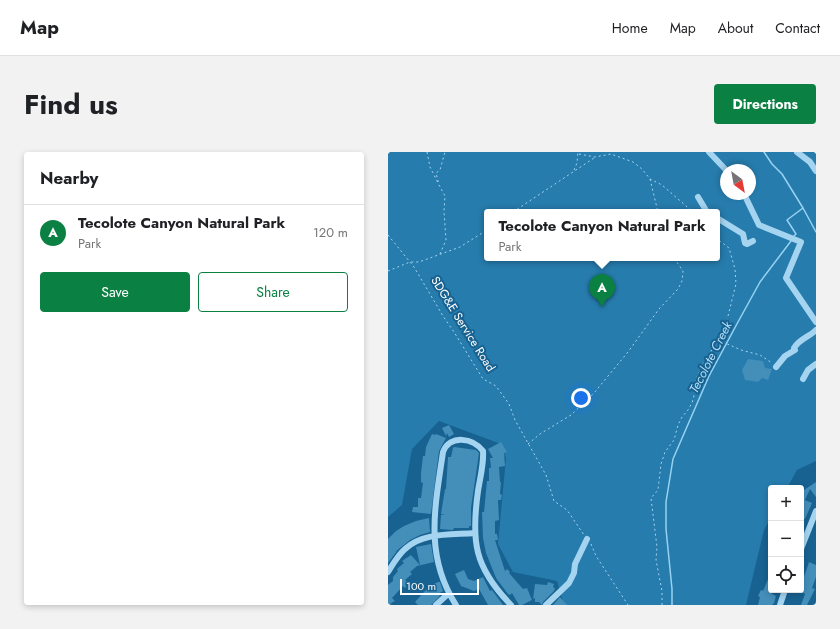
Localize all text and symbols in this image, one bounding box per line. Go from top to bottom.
text: Map [20,14,59,41]
text: Home [612,18,648,38]
text: Map [670,18,696,38]
text: About [718,18,753,38]
text: Contact [775,18,820,38]
text: Find us [24,84,118,125]
button: Directions [714,84,816,124]
north arrow [720,164,756,200]
text: Nearby [40,166,98,190]
popup [484,209,720,261]
text: Tecolote Canyon Natural Park [78,212,285,234]
text: Tecolote Canyon Natural Park [498,215,706,237]
text: A [48,223,58,242]
text: 120 m [313,223,348,242]
text: Park [78,234,101,253]
text: Park [498,237,522,256]
button: Save [40,272,190,312]
button: Share [198,272,348,312]
street label: SDG&E Service Road [426,273,500,375]
pin: A [589,274,615,307]
water label: Tecolote Creek [684,318,737,397]
your location [571,388,591,408]
map controls [768,485,804,593]
button: + [768,485,804,521]
button: − [768,521,804,557]
button: locate [768,557,804,593]
scale bar [400,577,479,596]
text: 100 m [406,578,436,594]

